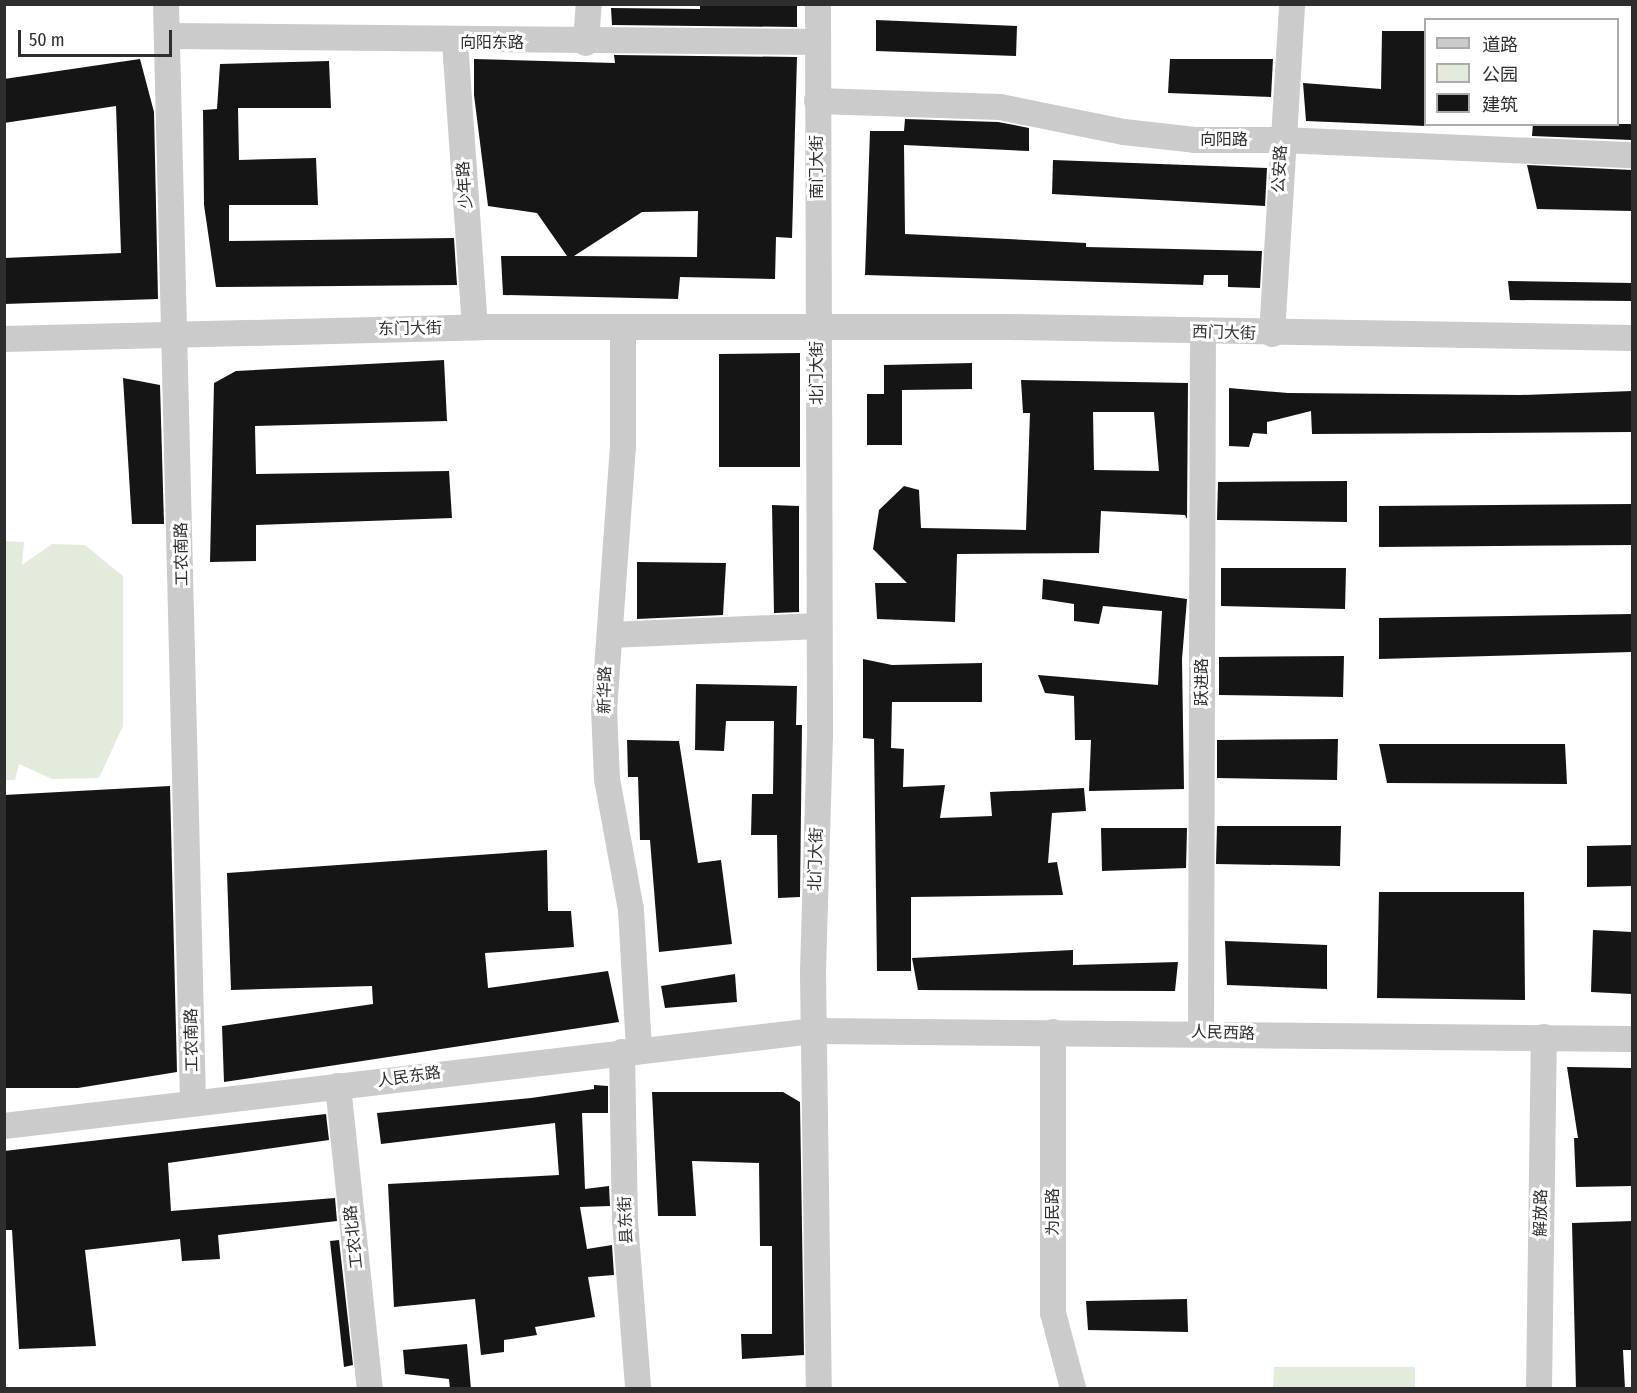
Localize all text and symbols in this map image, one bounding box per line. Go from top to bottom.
scale bar [21,18,176,56]
legend [1424,18,1619,126]
text: 50 m [29,29,65,51]
street label: 向阳东路 [460,33,524,53]
text: 道路 [1482,34,1518,56]
text: 公园 [1482,64,1518,86]
text: 建筑 [1482,94,1518,116]
street label: 向阳路 [1200,130,1248,150]
street label: 南门大街 [807,135,827,199]
street label: 公安路 [1269,145,1291,193]
street label: 少年路 [454,160,476,210]
street label: 东门大街 [378,319,442,339]
street label: 西门大街 [1192,322,1256,344]
street label: 北门大街 [807,341,827,405]
street label: 工农南路 [172,522,192,586]
street label: 跃进路 [1192,658,1212,706]
street label: 新华路 [595,666,615,714]
street label: 北门大街 [805,827,827,891]
street label: 工农南路 [182,1008,202,1072]
street label: 人民西路 [1191,1022,1255,1044]
street label: 人民东路 [376,1063,442,1091]
street label: 为民路 [1043,1188,1063,1236]
street label: 解放路 [1531,1189,1551,1237]
street label: 县东街 [615,1196,637,1244]
street label: 工农北路 [341,1204,367,1270]

